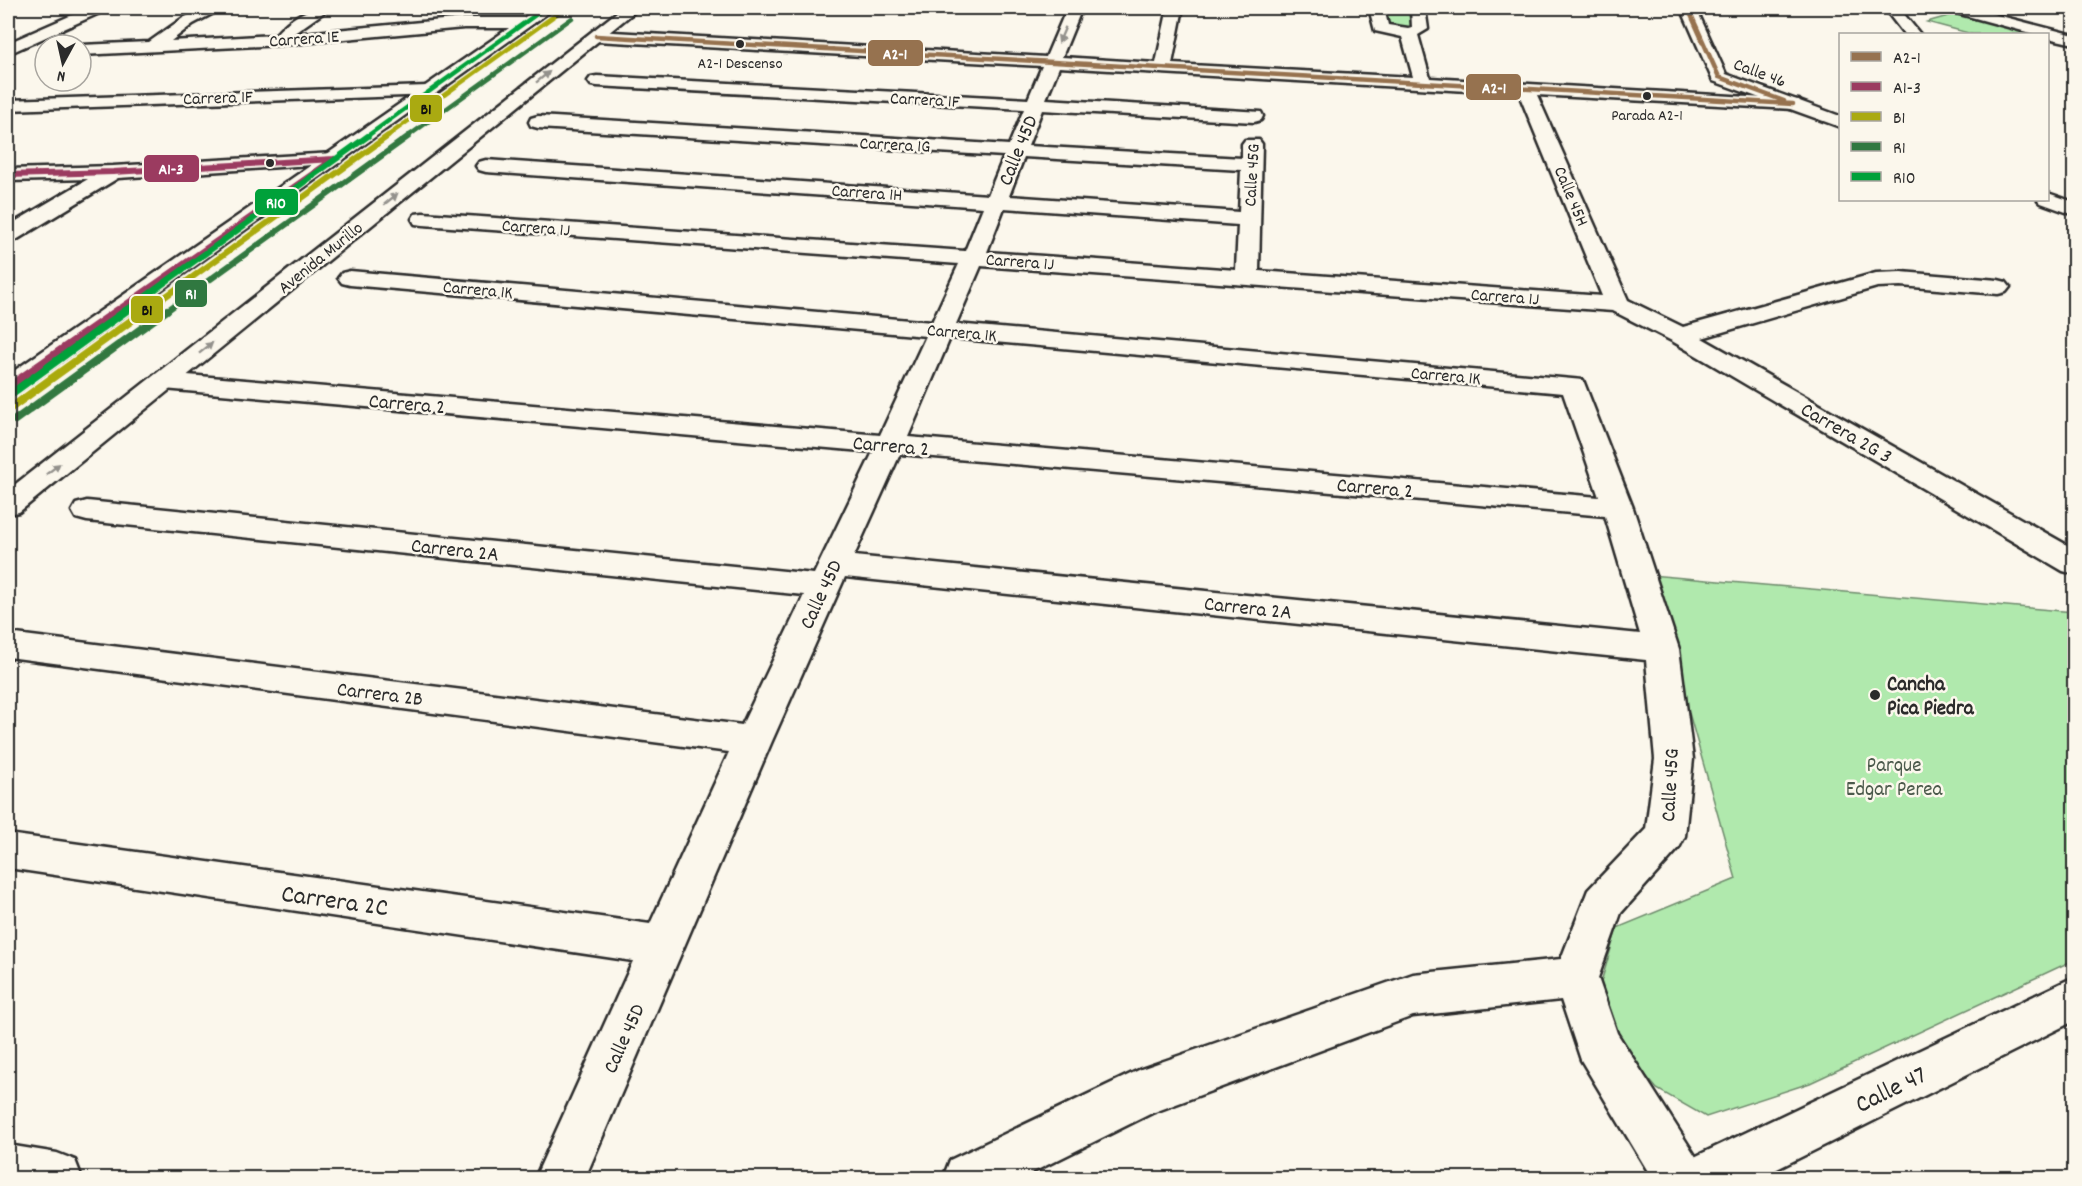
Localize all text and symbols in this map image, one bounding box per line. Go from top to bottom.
street label: Carrera 1E [268,26,340,55]
one-way arrow [1058,26,1067,43]
north arrow [33,33,93,93]
legend [1839,33,2049,201]
marker: A2-1 Descenso [734,38,746,50]
line badge: A2-1 [867,39,924,67]
text: A2-1 [883,44,907,67]
text: A2-1 [1893,47,1921,72]
place label: A2-1 Descenso [697,53,783,76]
street label: Calle 46 [1729,53,1789,95]
text: N [56,63,67,87]
one-way arrow [536,72,551,84]
line badge: A2-1 [1465,73,1522,101]
text: A1-3 [1893,77,1921,102]
text: A2-1 [1482,78,1506,101]
street label: Carrera 1F [183,86,253,113]
street label: Carrera 1F [889,87,960,116]
marker: Parada A2-1 [1641,90,1653,102]
line badge: B1 [409,94,443,123]
text: B1 [420,99,432,122]
place label: Parada A2-1 [1611,105,1683,128]
text: B1 [1893,107,1905,132]
street label: Calle 45D [992,111,1048,191]
street label: Carrera 1G [859,132,931,161]
text: R1 [1893,137,1906,162]
street label: Calle 45G [1239,143,1268,207]
line badge: A1-3 [143,154,200,183]
unlabelled marker [264,157,276,169]
text: A1-3 [159,159,183,182]
street label: Calle 45H [1546,163,1594,231]
text: R10 [1893,167,1916,192]
street label: Carrera 1H [831,180,903,209]
line badge: R10 [254,188,299,216]
text: R10 [266,193,286,216]
one-way arrow [383,193,399,206]
street label: Carrera 1J [501,215,571,244]
street label: Avenida Murillo [274,217,369,301]
street label: Carrera 1J [985,249,1055,278]
street label: Carrera 1K [442,276,514,307]
line badge: R1 [174,279,208,308]
text: R1 [185,284,197,307]
street label: Carrera 1J [1470,284,1540,313]
line badge: B1 [130,295,164,324]
text: B1 [141,300,153,323]
street label: Carrera 1K [926,319,998,350]
one-way arrow [199,342,214,354]
street label: Carrera 1K [1410,362,1482,393]
street label: Carrera 2 [367,388,446,424]
street label: Carrera 2G 3 [1794,396,1897,473]
street label: Carrera 2 [851,430,930,466]
one-way arrow [46,463,61,475]
street label: Carrera 2 [1335,472,1414,508]
street label: Carrera 2A [409,532,500,572]
street label: Calle 45D [794,555,852,635]
street label: Carrera 2A [1202,590,1293,630]
place label: Cancha Pica Piedra [1887,671,1975,725]
street label: Carrera 2B [335,676,424,716]
marker: Cancha Pica Piedra [1868,688,1882,702]
street label: Calle 45G [1655,748,1689,823]
park label: Parque Edgar Perea [1846,752,1943,806]
street label: Carrera 2C [279,877,391,928]
street label: Calle 45D [597,999,654,1079]
street label: Calle 47 [1849,1058,1934,1124]

